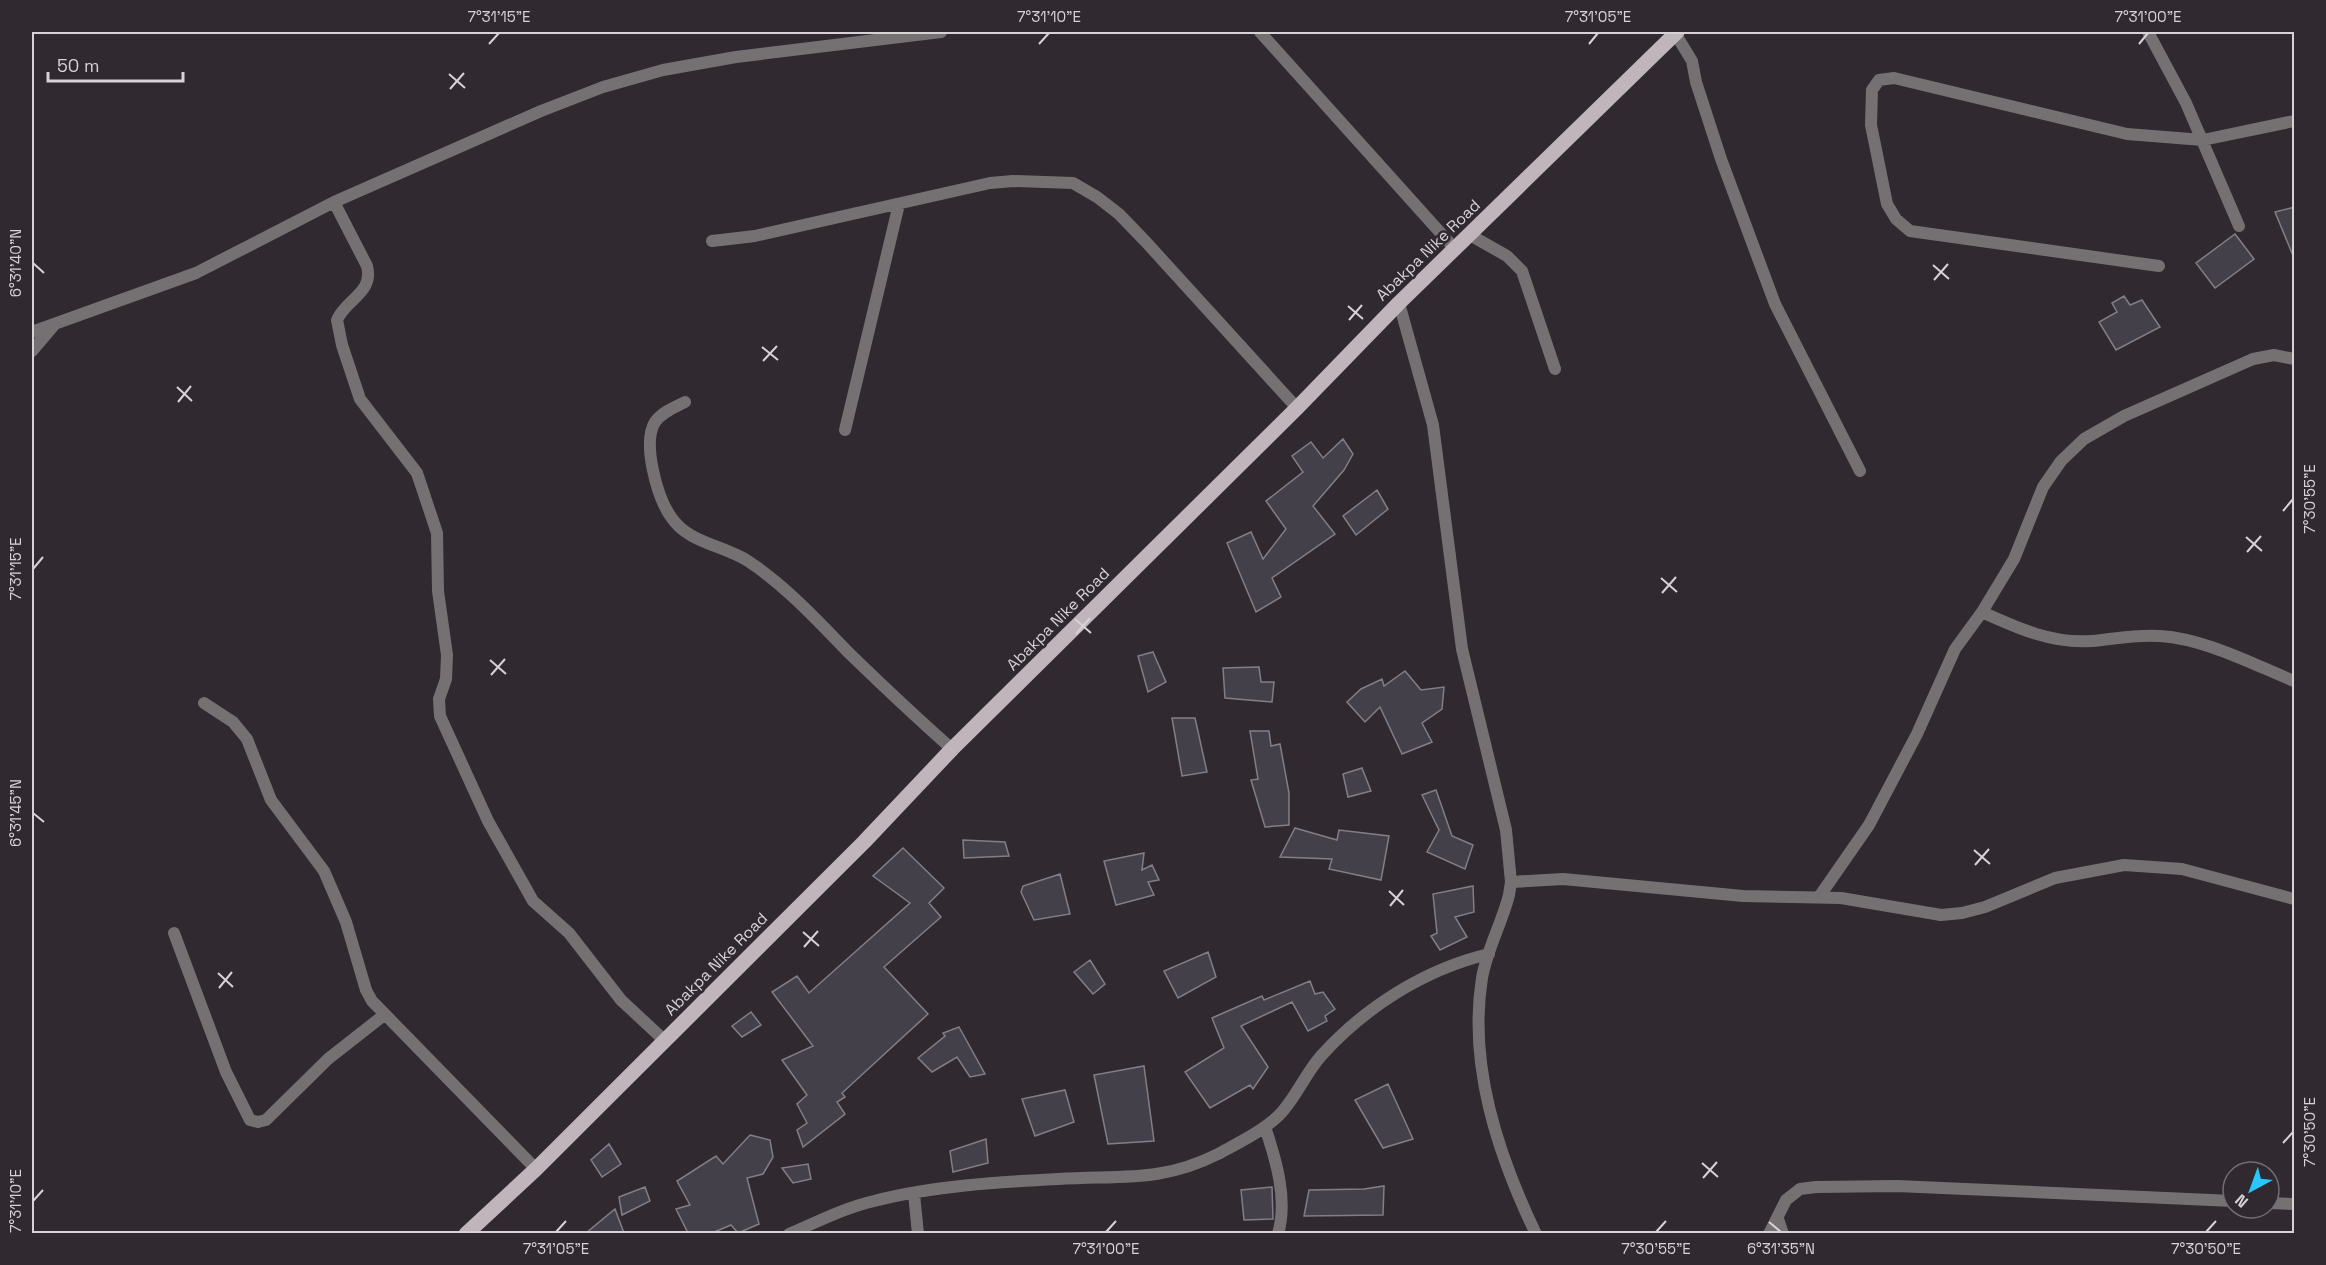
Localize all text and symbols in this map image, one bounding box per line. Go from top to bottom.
text: 7°31'15"E [467,7,531,26]
text: 7°31'10"E [1017,7,1081,26]
text: 7°31'05"E [1565,7,1631,26]
text: 7°31'00"E [2114,7,2182,26]
scale bar [48,45,183,83]
text: 50 m [57,54,99,77]
street label: Abakpa Nike Road [1371,195,1485,305]
text: 6°31'40"N [6,229,25,297]
text: 7°30'55"E [2300,464,2319,534]
text: 7°31'15"E [6,537,25,601]
street label: Abakpa Nike Road [1002,563,1114,675]
text: 6°31'45"N [6,779,25,847]
street label: Abakpa Nike Road [660,908,772,1020]
text: 7°30'50"E [2300,1097,2319,1167]
north arrow [2221,1160,2281,1220]
text: 7°31'10"E [6,1169,25,1233]
text: N [2231,1189,2252,1212]
text: 7°31'05"E [523,1239,589,1258]
text: 7°31'00"E [1072,1239,1140,1258]
text: 7°30'55"E [1621,1239,1691,1258]
text: 6°31'35"N [1747,1239,1815,1258]
text: 7°30'50"E [2171,1239,2241,1258]

